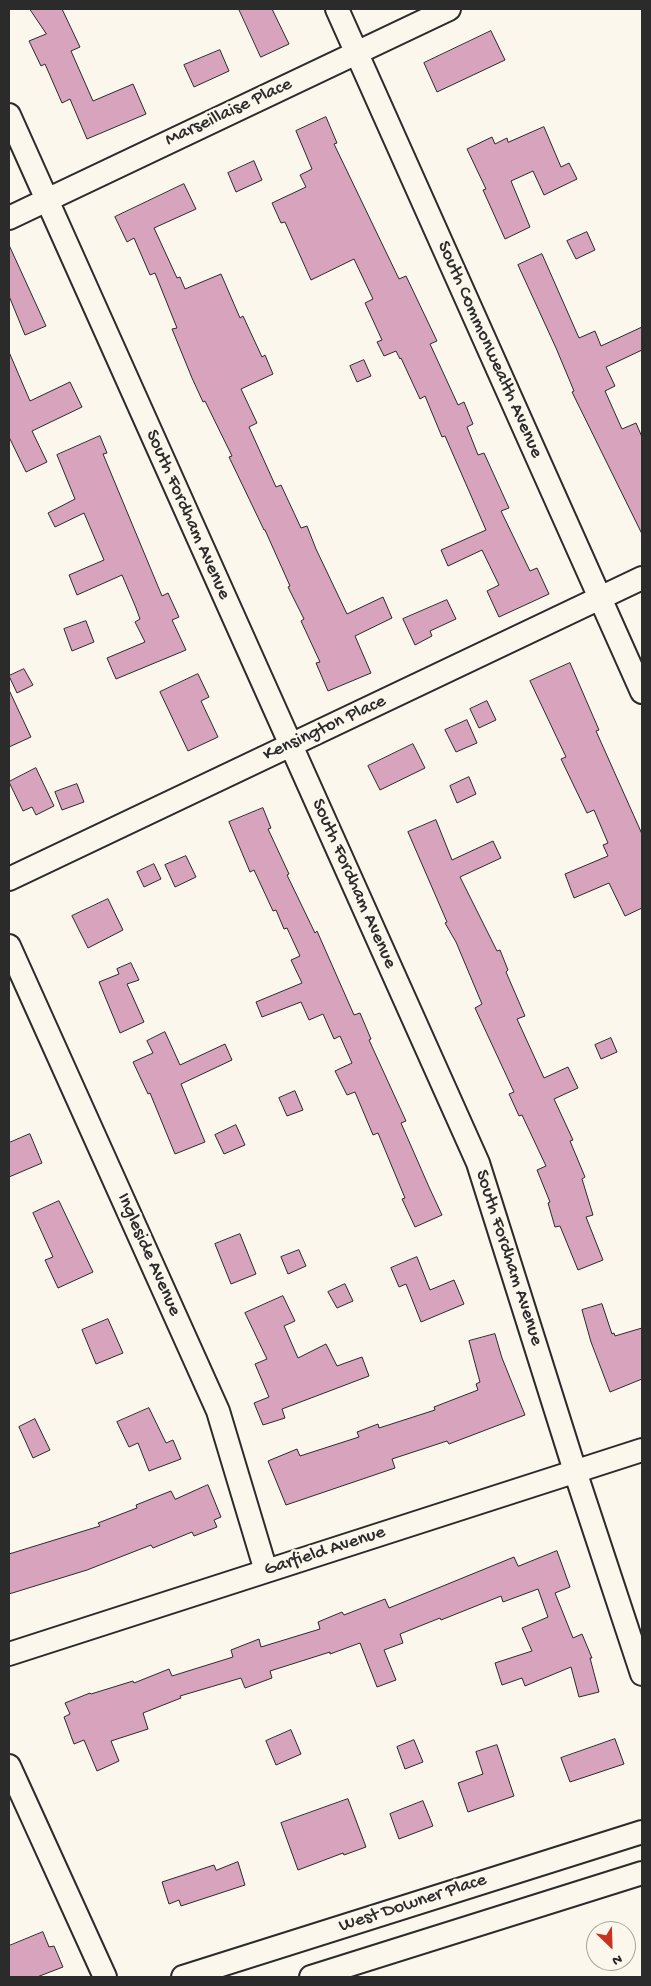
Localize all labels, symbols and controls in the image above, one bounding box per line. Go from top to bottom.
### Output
street label: Marseillaise Place [162,74,296,152]
street label: South Commonwealth Avenue [431,238,547,462]
street label: South Fordham Avenue [139,427,235,603]
street label: Kensington Place [260,691,390,767]
street label: South Fordham Avenue [305,796,401,972]
street label: South Fordham Avenue [469,1167,547,1349]
street label: Ingleside Avenue [111,1190,185,1320]
street label: Garfield Avenue [262,1522,388,1582]
street label: West Downer Place [336,1869,490,1939]
north arrow [586,1921,636,1971]
text: N [609,1950,625,1969]

